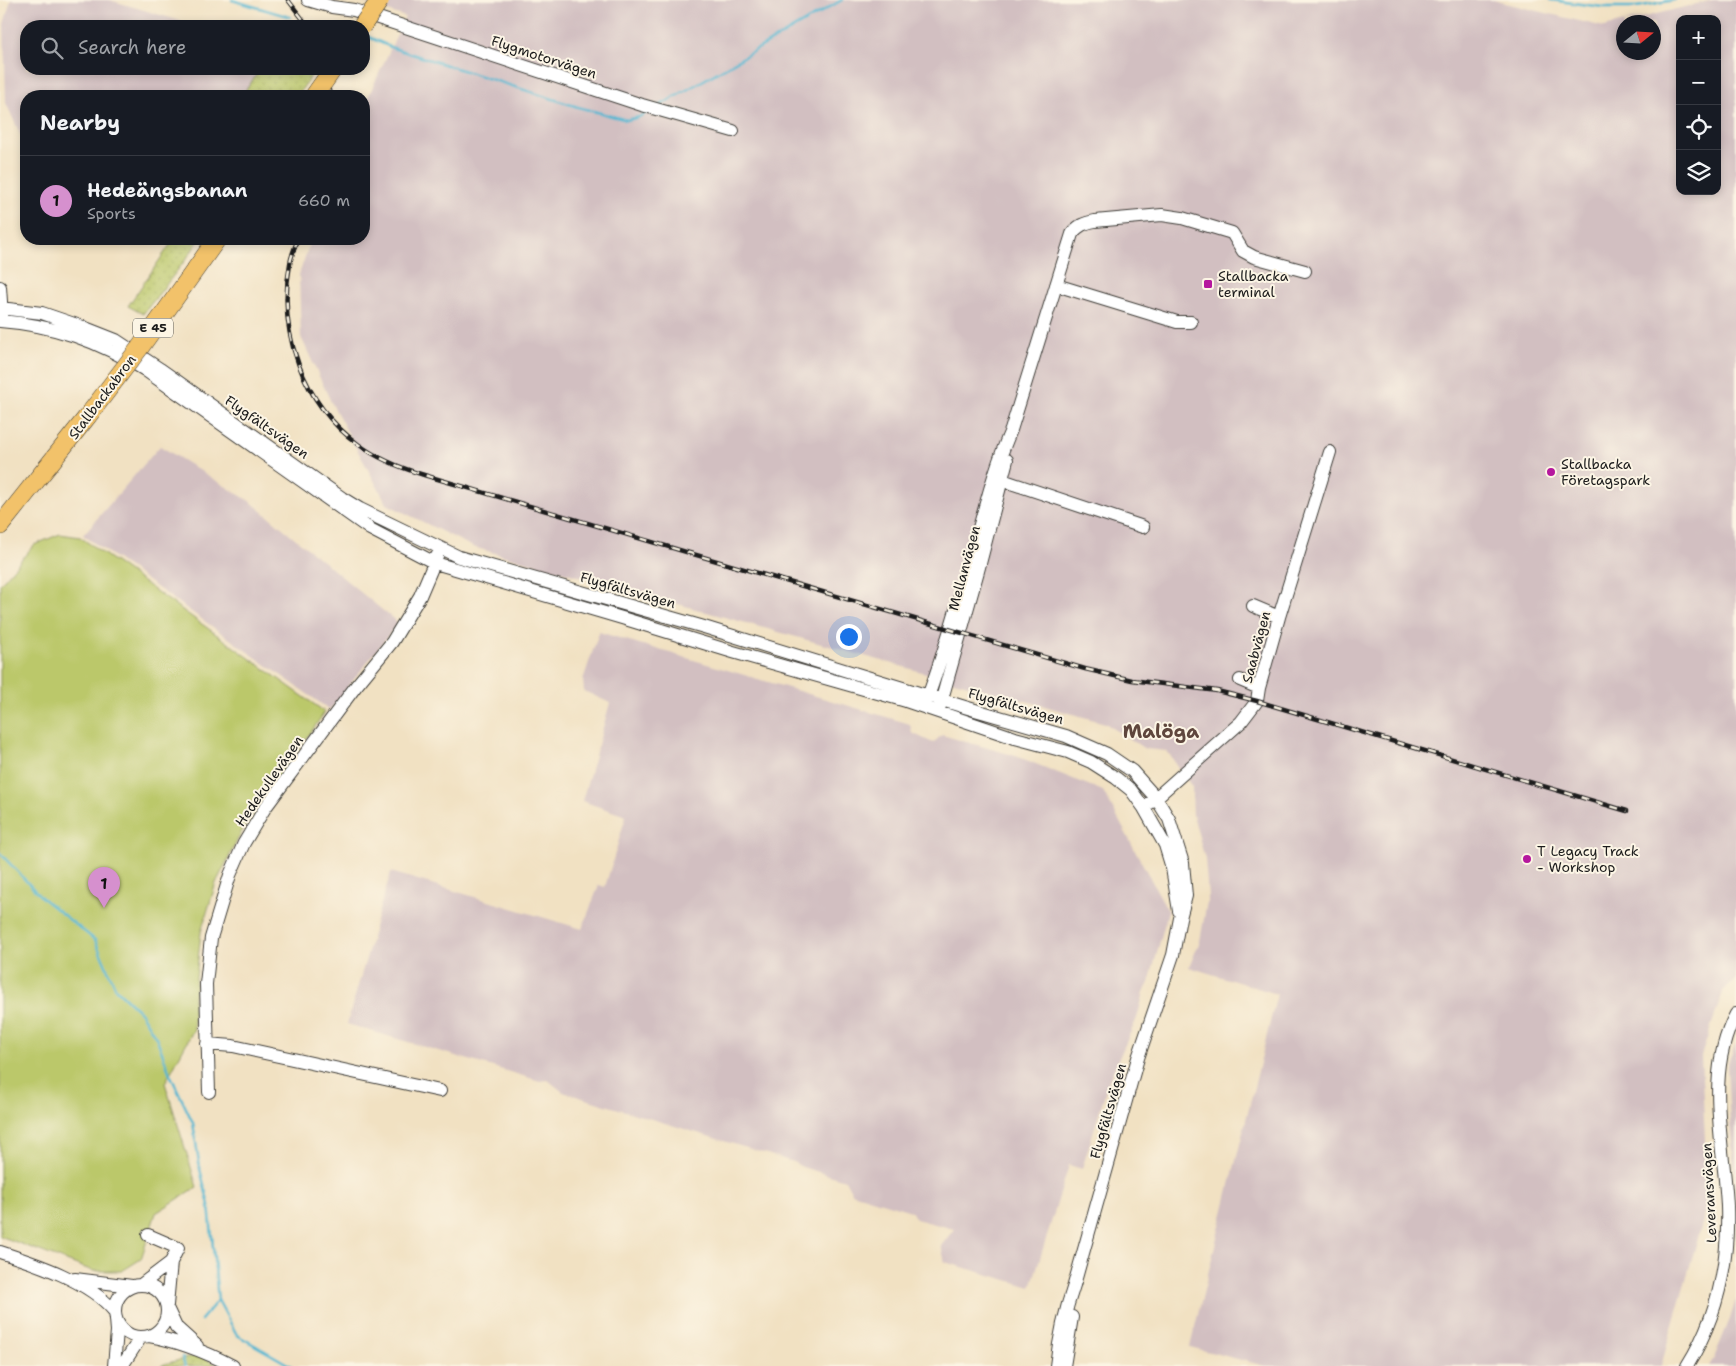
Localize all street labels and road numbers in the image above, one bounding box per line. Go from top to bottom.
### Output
street label: Flygmotorvägen [489,32,599,83]
road number: E 45 [133,318,173,338]
street label: Stallbackabron [64,351,140,443]
street label: Flygfältsvägen [221,391,313,463]
street label: Mellanvägen [944,523,984,612]
street label: Flygfältsvägen [578,568,678,612]
street label: Saabvägen [1238,609,1274,685]
street label: Flygfältsvägen [966,684,1066,728]
street label: Hedekullevägen [231,732,307,830]
street label: Flygfältsvägen [1086,1061,1130,1161]
street label: Leveransvägen [1697,1142,1721,1243]

